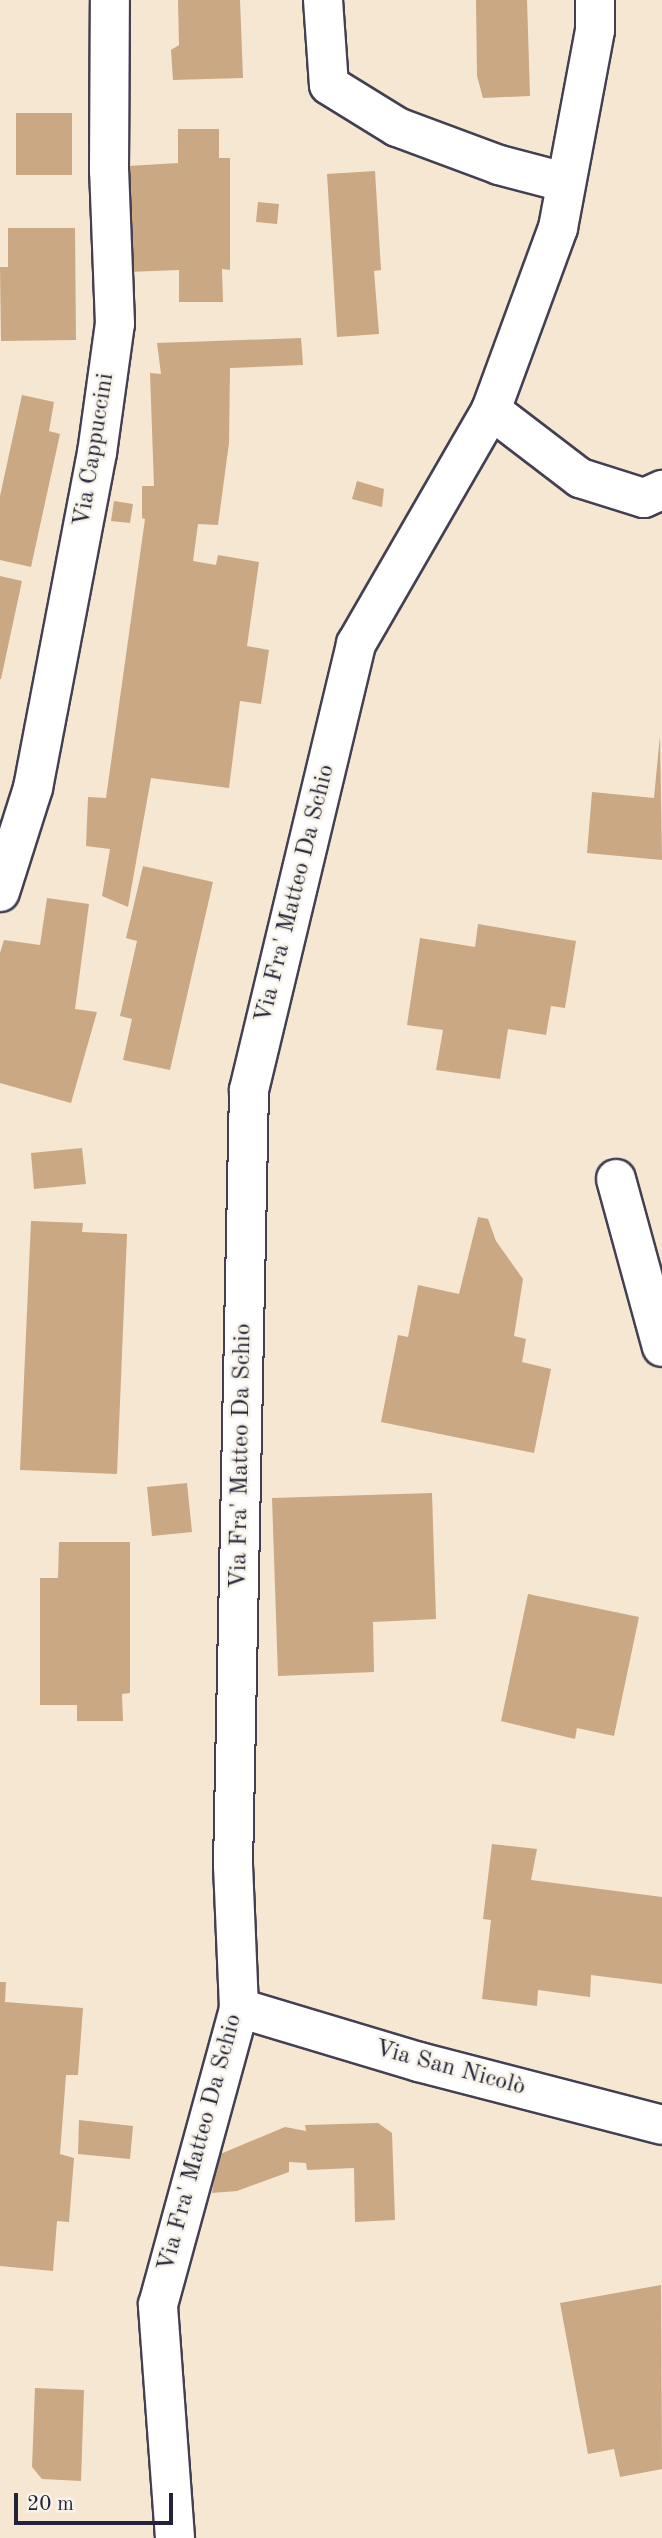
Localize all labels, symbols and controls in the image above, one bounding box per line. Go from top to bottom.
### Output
street label: Via Cappuccini [69,371,121,529]
street label: Via Fra' Matteo Da Schio [250,762,342,1026]
street label: Via Fra' Matteo Da Schio [225,1323,259,1589]
street label: Via Fra' Matteo Da Schio [153,2011,249,2275]
street label: Via San Nicolò [372,2035,528,2103]
scale bar [18,2478,177,2522]
text: 20 m [27,2494,74,2515]

